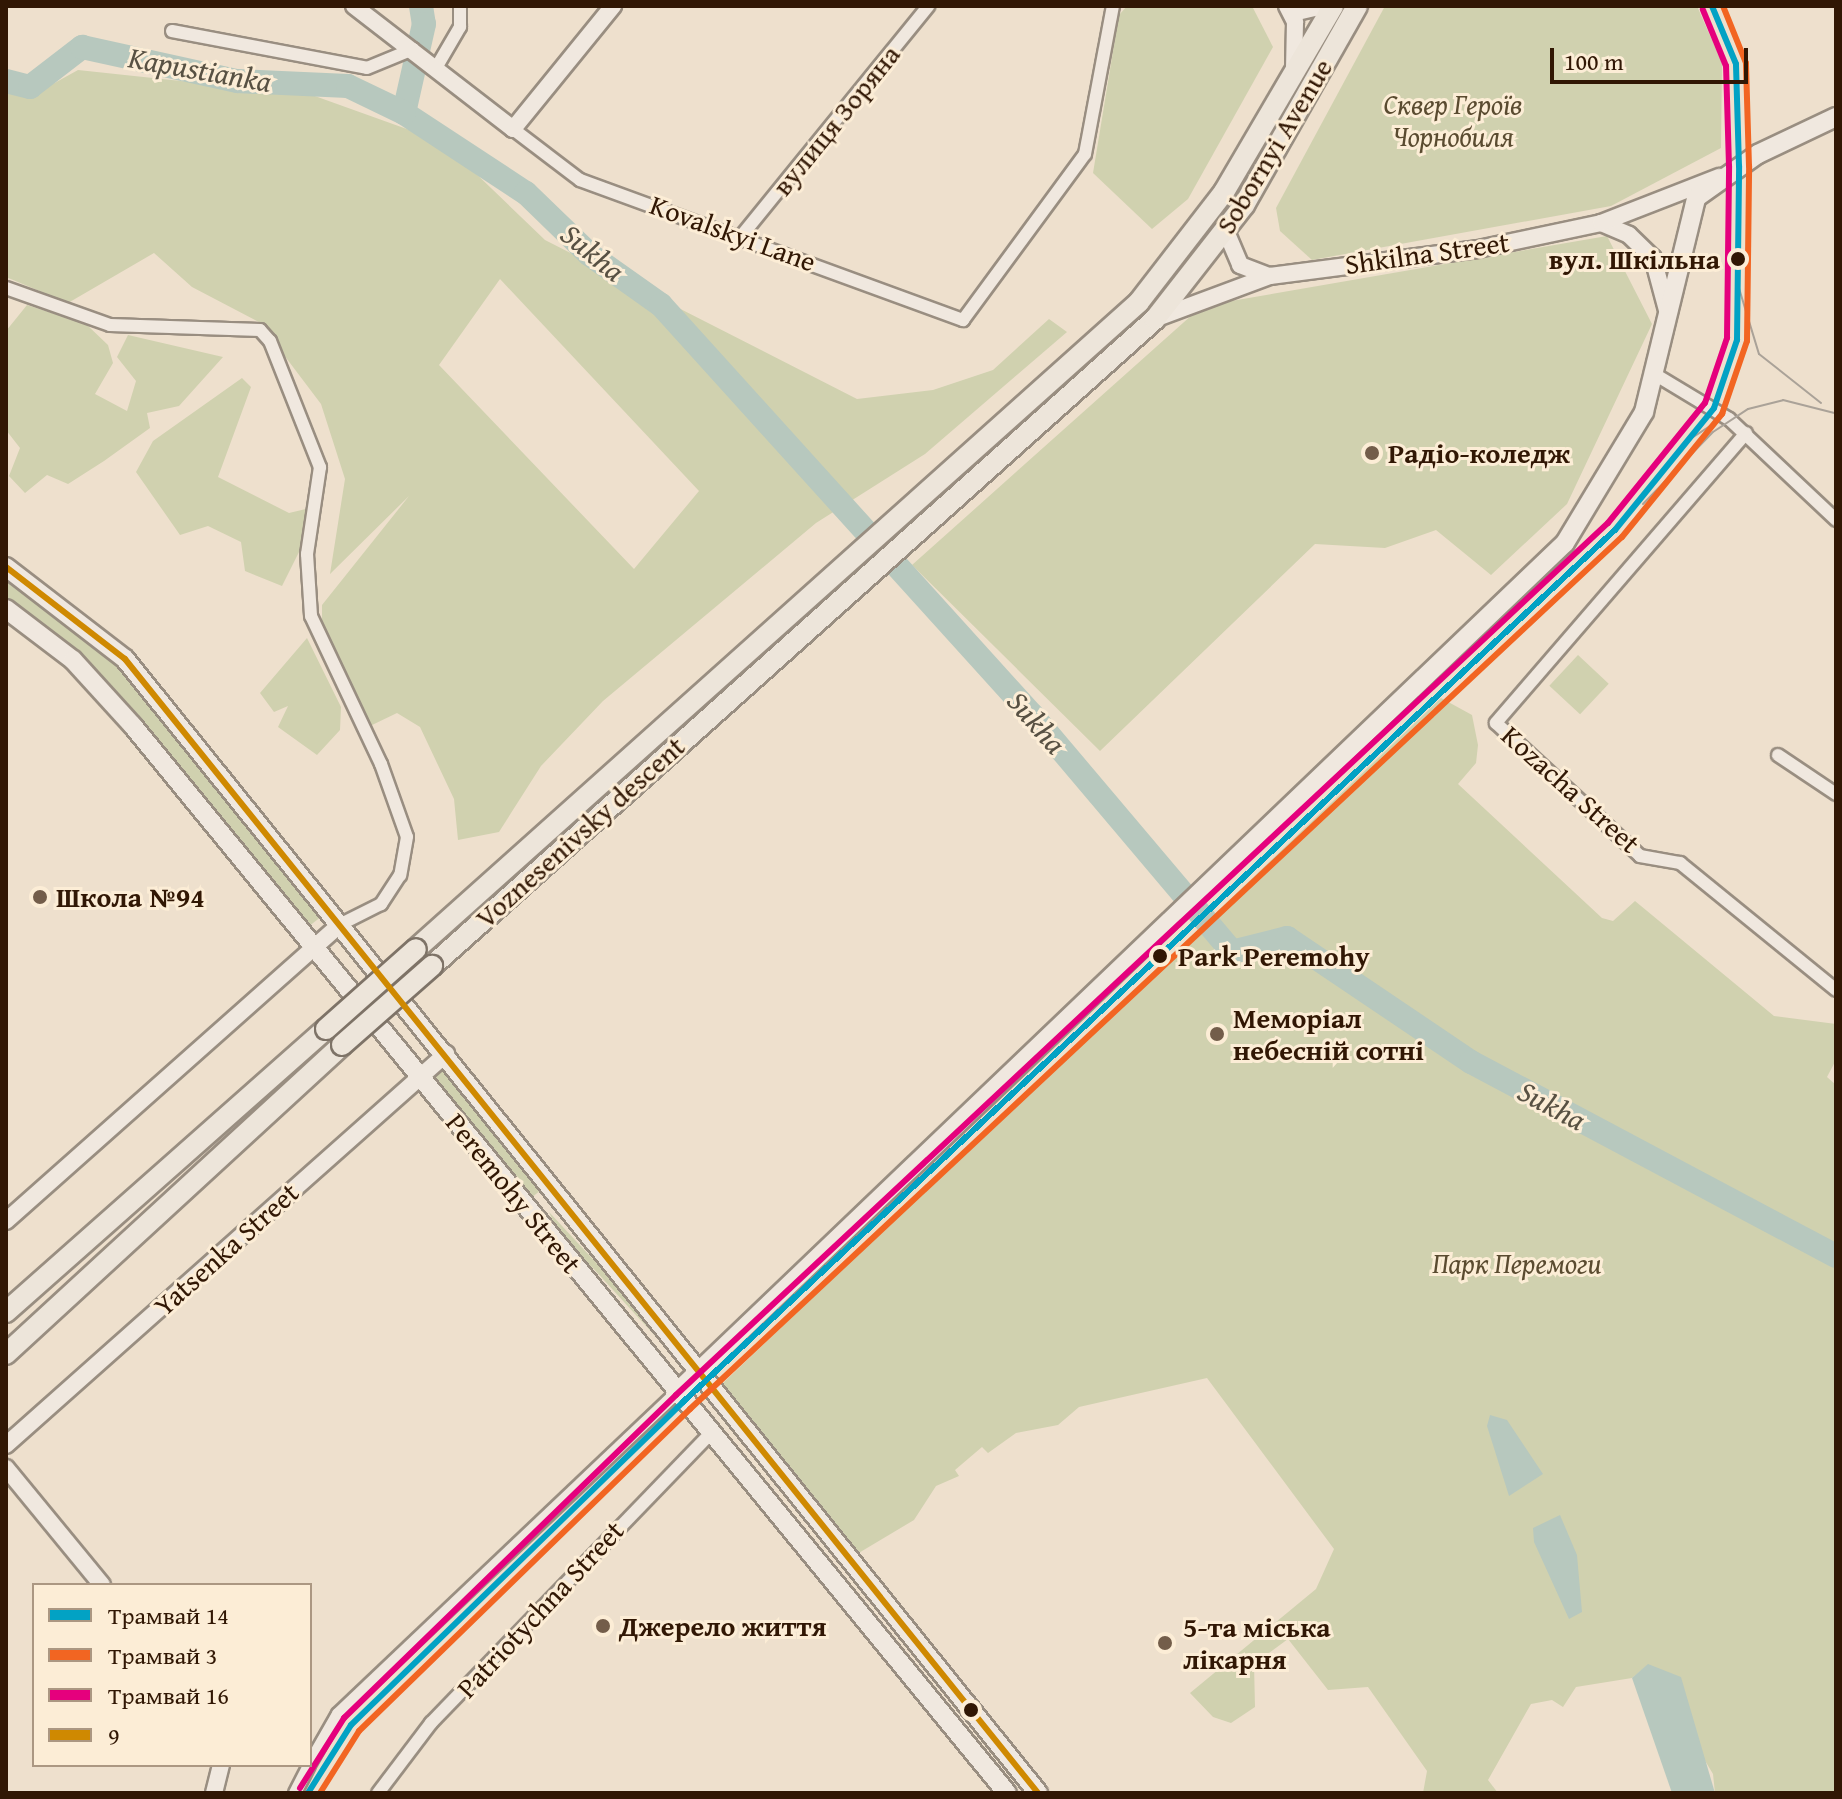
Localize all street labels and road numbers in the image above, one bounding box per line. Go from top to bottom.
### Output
street label: вулиця Зоряна [765,38,907,202]
street label: Sobornyi Avenue [1209,52,1339,240]
street label: Kovalskyi Lane [646,187,820,279]
street label: Shkilna Street [1343,225,1511,281]
street label: Kozacha Street [1495,718,1647,860]
street label: Voznesenivsky descent [469,729,691,935]
street label: Peremohy Street [439,1106,589,1280]
street label: Yatsenka Street [147,1175,305,1323]
street label: Patriotychna Street [450,1514,630,1704]

